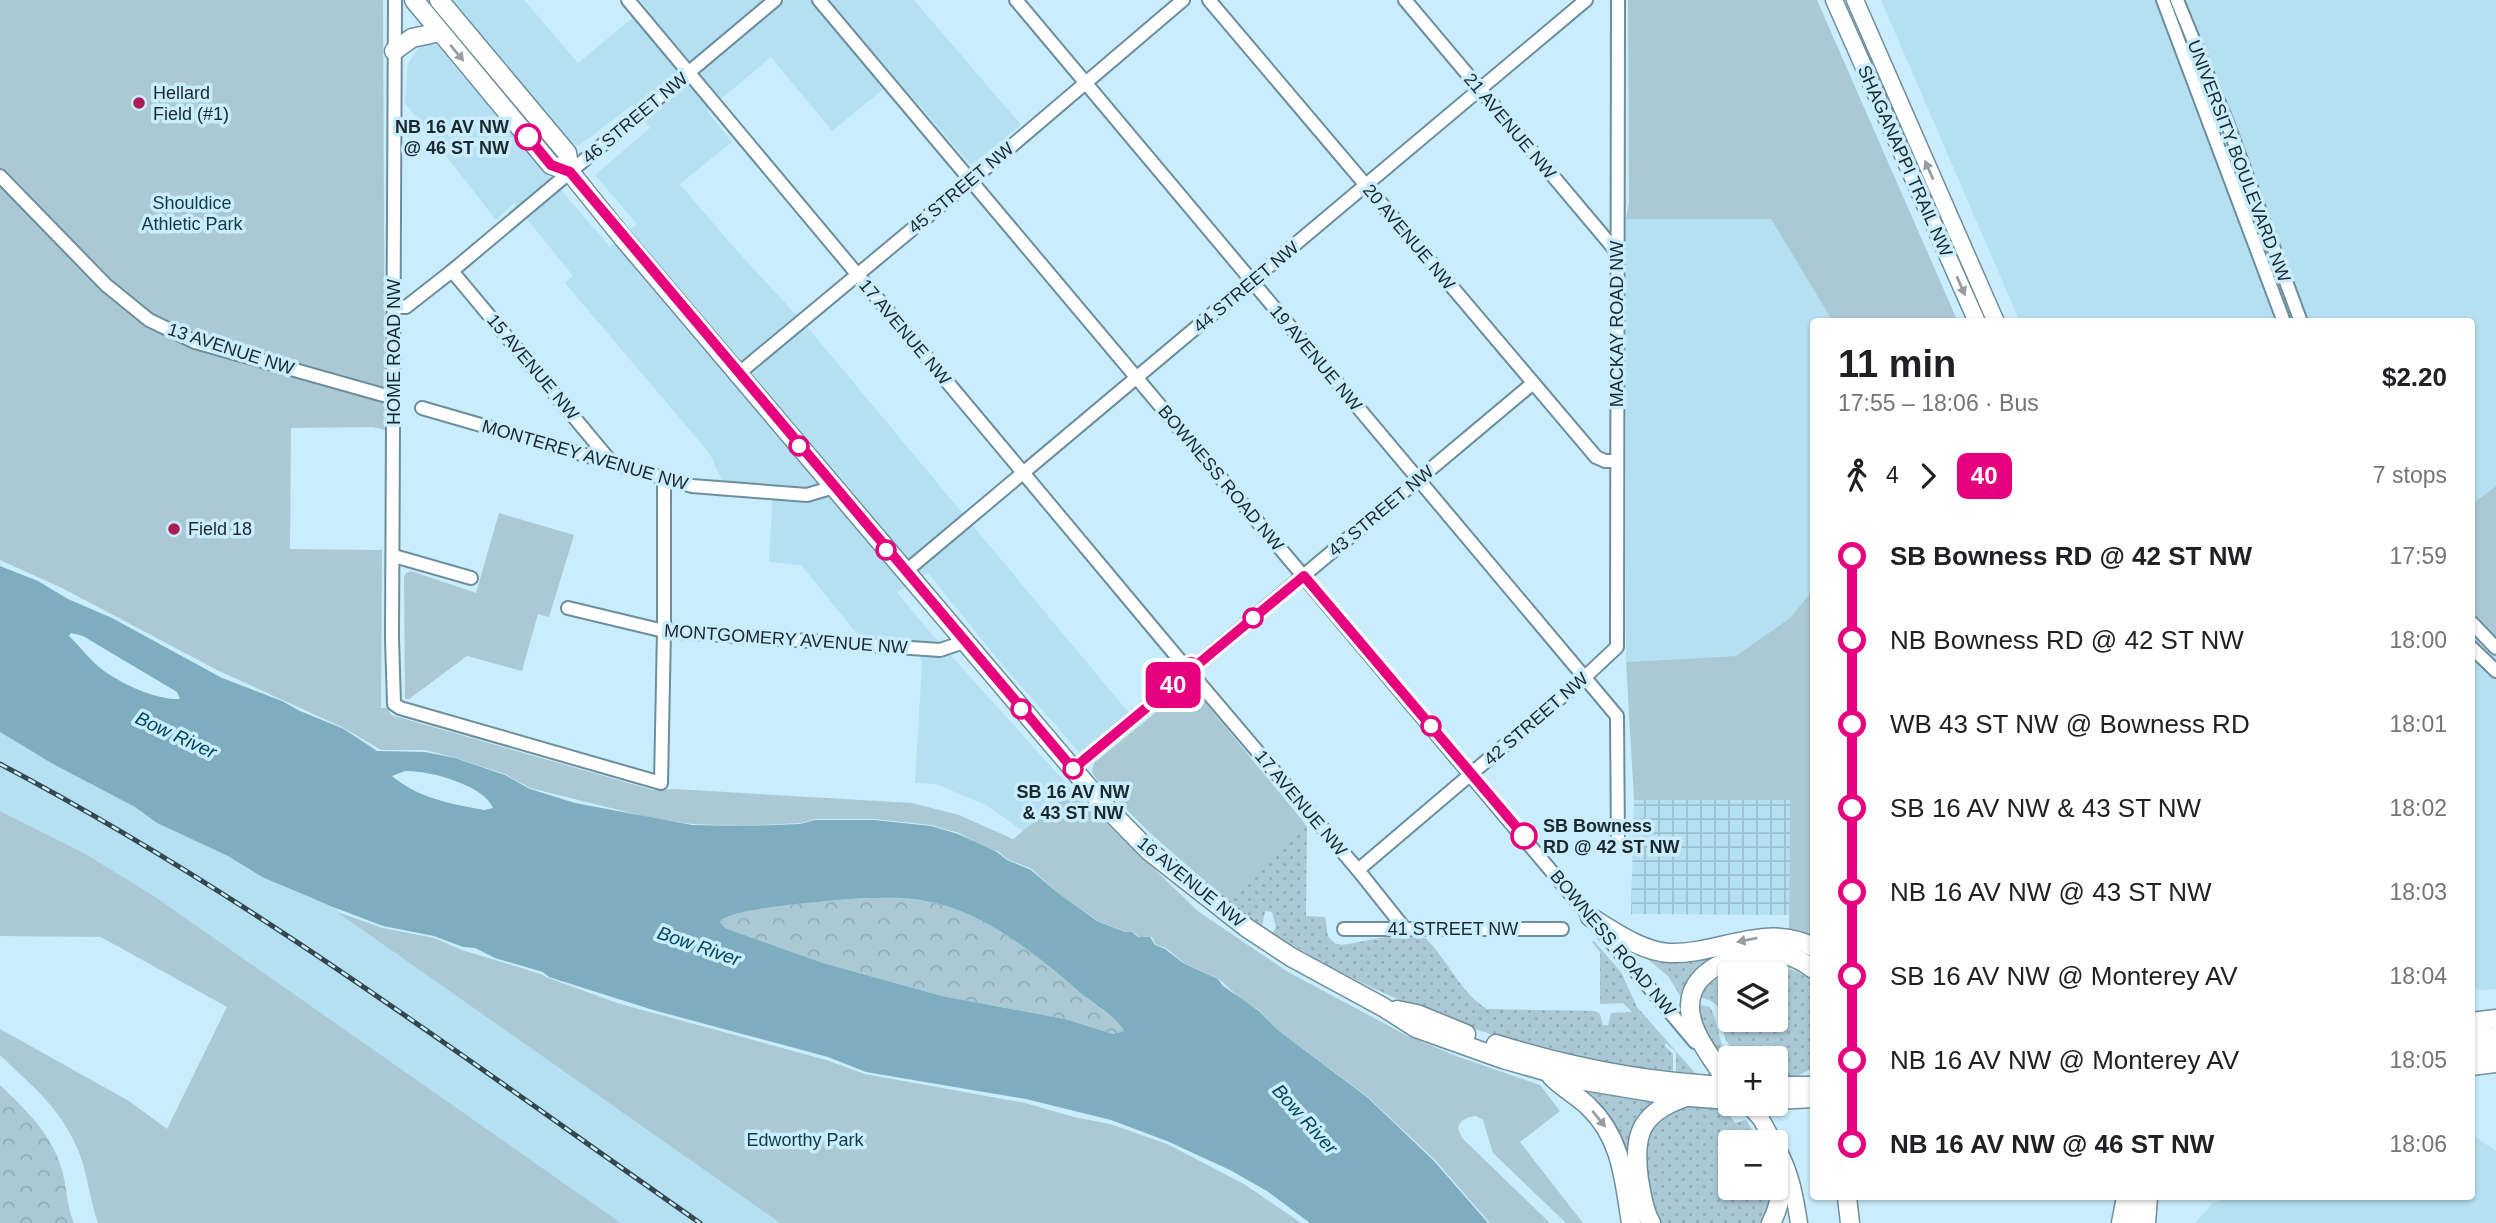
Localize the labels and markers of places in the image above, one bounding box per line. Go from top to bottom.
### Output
place label: Hellard Field (#1) [153,83,229,124]
marker: Hellard Field (#1) [131,95,147,111]
place label: NB 16 AV NW @ 46 ST NW [395,117,509,158]
marker: NB 16 AV NW @ 46 ST NW [515,124,541,150]
unlabelled marker [789,436,809,456]
place label: Field 18 [188,519,252,539]
marker: Field 18 [166,521,182,537]
unlabelled marker [876,540,896,560]
unlabelled marker [1243,608,1263,628]
unlabelled marker [1011,699,1031,719]
unlabelled marker [1421,716,1441,736]
marker: SB 16 AV NW & 43 ST NW [1063,759,1083,779]
place label: SB 16 AV NW & 43 ST NW [1016,782,1130,823]
place label: SB Bowness RD @ 42 ST NW [1543,816,1680,857]
marker: SB Bowness RD @ 42 ST NW [1511,823,1537,849]

